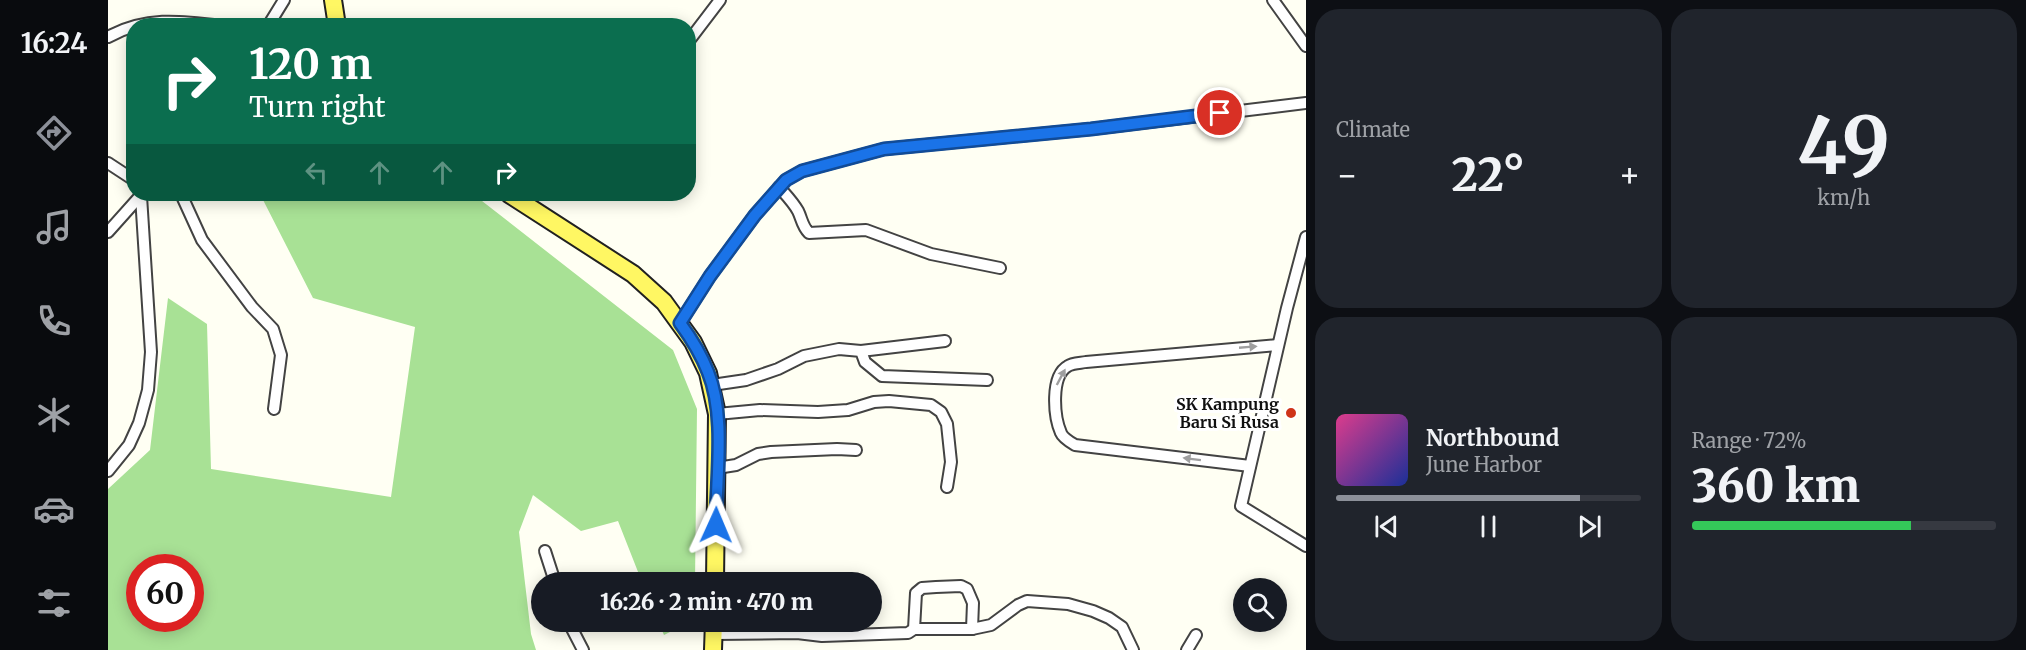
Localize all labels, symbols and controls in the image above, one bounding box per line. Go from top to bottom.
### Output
text: 16:24 [21,26,87,60]
text: 120 m [249,38,372,90]
icon: right [150,42,228,120]
pin [1194,87,1245,138]
text: Turn right [249,90,386,124]
icon: arrive [1203,96,1236,129]
text: 49 [1797,97,1890,195]
icon: directions [33,112,75,154]
text: Climate [1336,117,1410,142]
text: 22° [1452,147,1525,203]
text: − [1336,155,1358,196]
text: + [1618,155,1641,196]
icon: left [300,156,333,189]
icon: ahead [363,156,396,189]
icon: ahead [426,156,459,189]
icon: right [489,156,522,189]
text: km/h [1817,185,1870,210]
icon: music [33,206,75,248]
icon: phone [33,300,75,342]
one-way arrow [1239,342,1258,352]
one-way arrow [1056,368,1066,385]
icon: climate [33,394,75,436]
place label: SK Kampung Baru Si Rusa [1176,394,1279,432]
marker: SK Kampung Baru Si Rusa [1284,406,1298,420]
text: Northbound [1426,424,1559,452]
text: Range · 72% [1692,428,1806,453]
text: June Harbor [1426,452,1542,477]
one-way arrow [1182,454,1201,464]
text: 360 km [1692,458,1860,514]
icon: car [33,488,75,530]
position arrow [684,493,748,557]
icon: previous [1370,510,1403,543]
icon: pause [1472,510,1505,543]
icon: next [1573,510,1606,543]
speed limit sign: 60 [126,554,204,632]
map controls [1233,578,1287,632]
button: search [1233,578,1287,632]
icon: filters [33,582,75,624]
text: 16:26 · 2 min · 470 m [600,588,813,616]

